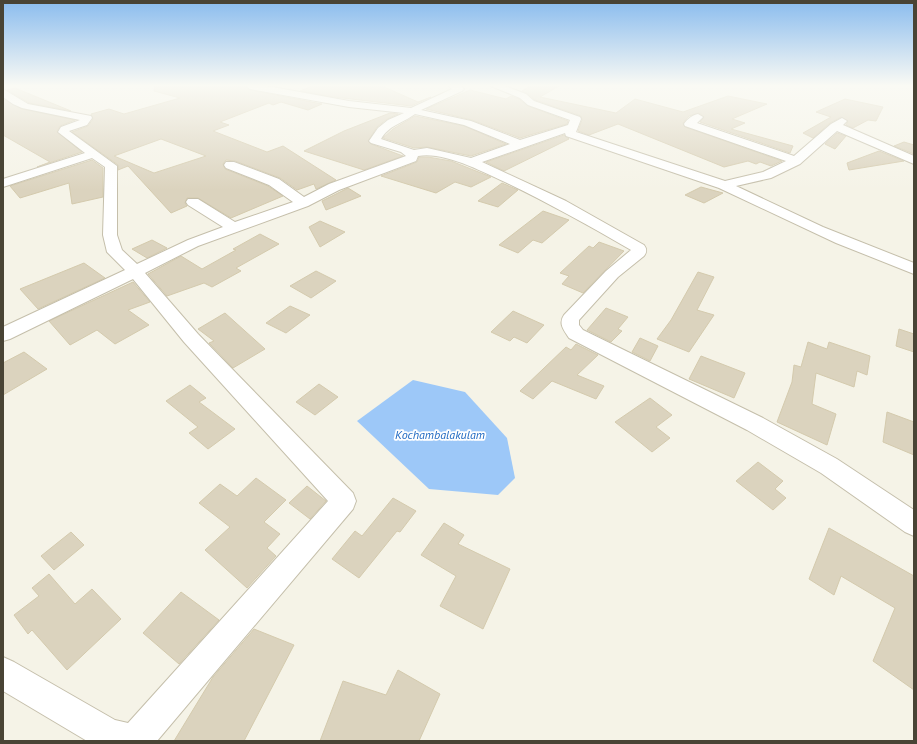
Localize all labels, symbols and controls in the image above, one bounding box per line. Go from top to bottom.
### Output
water label: Kochambalakulam [395,427,485,442]

